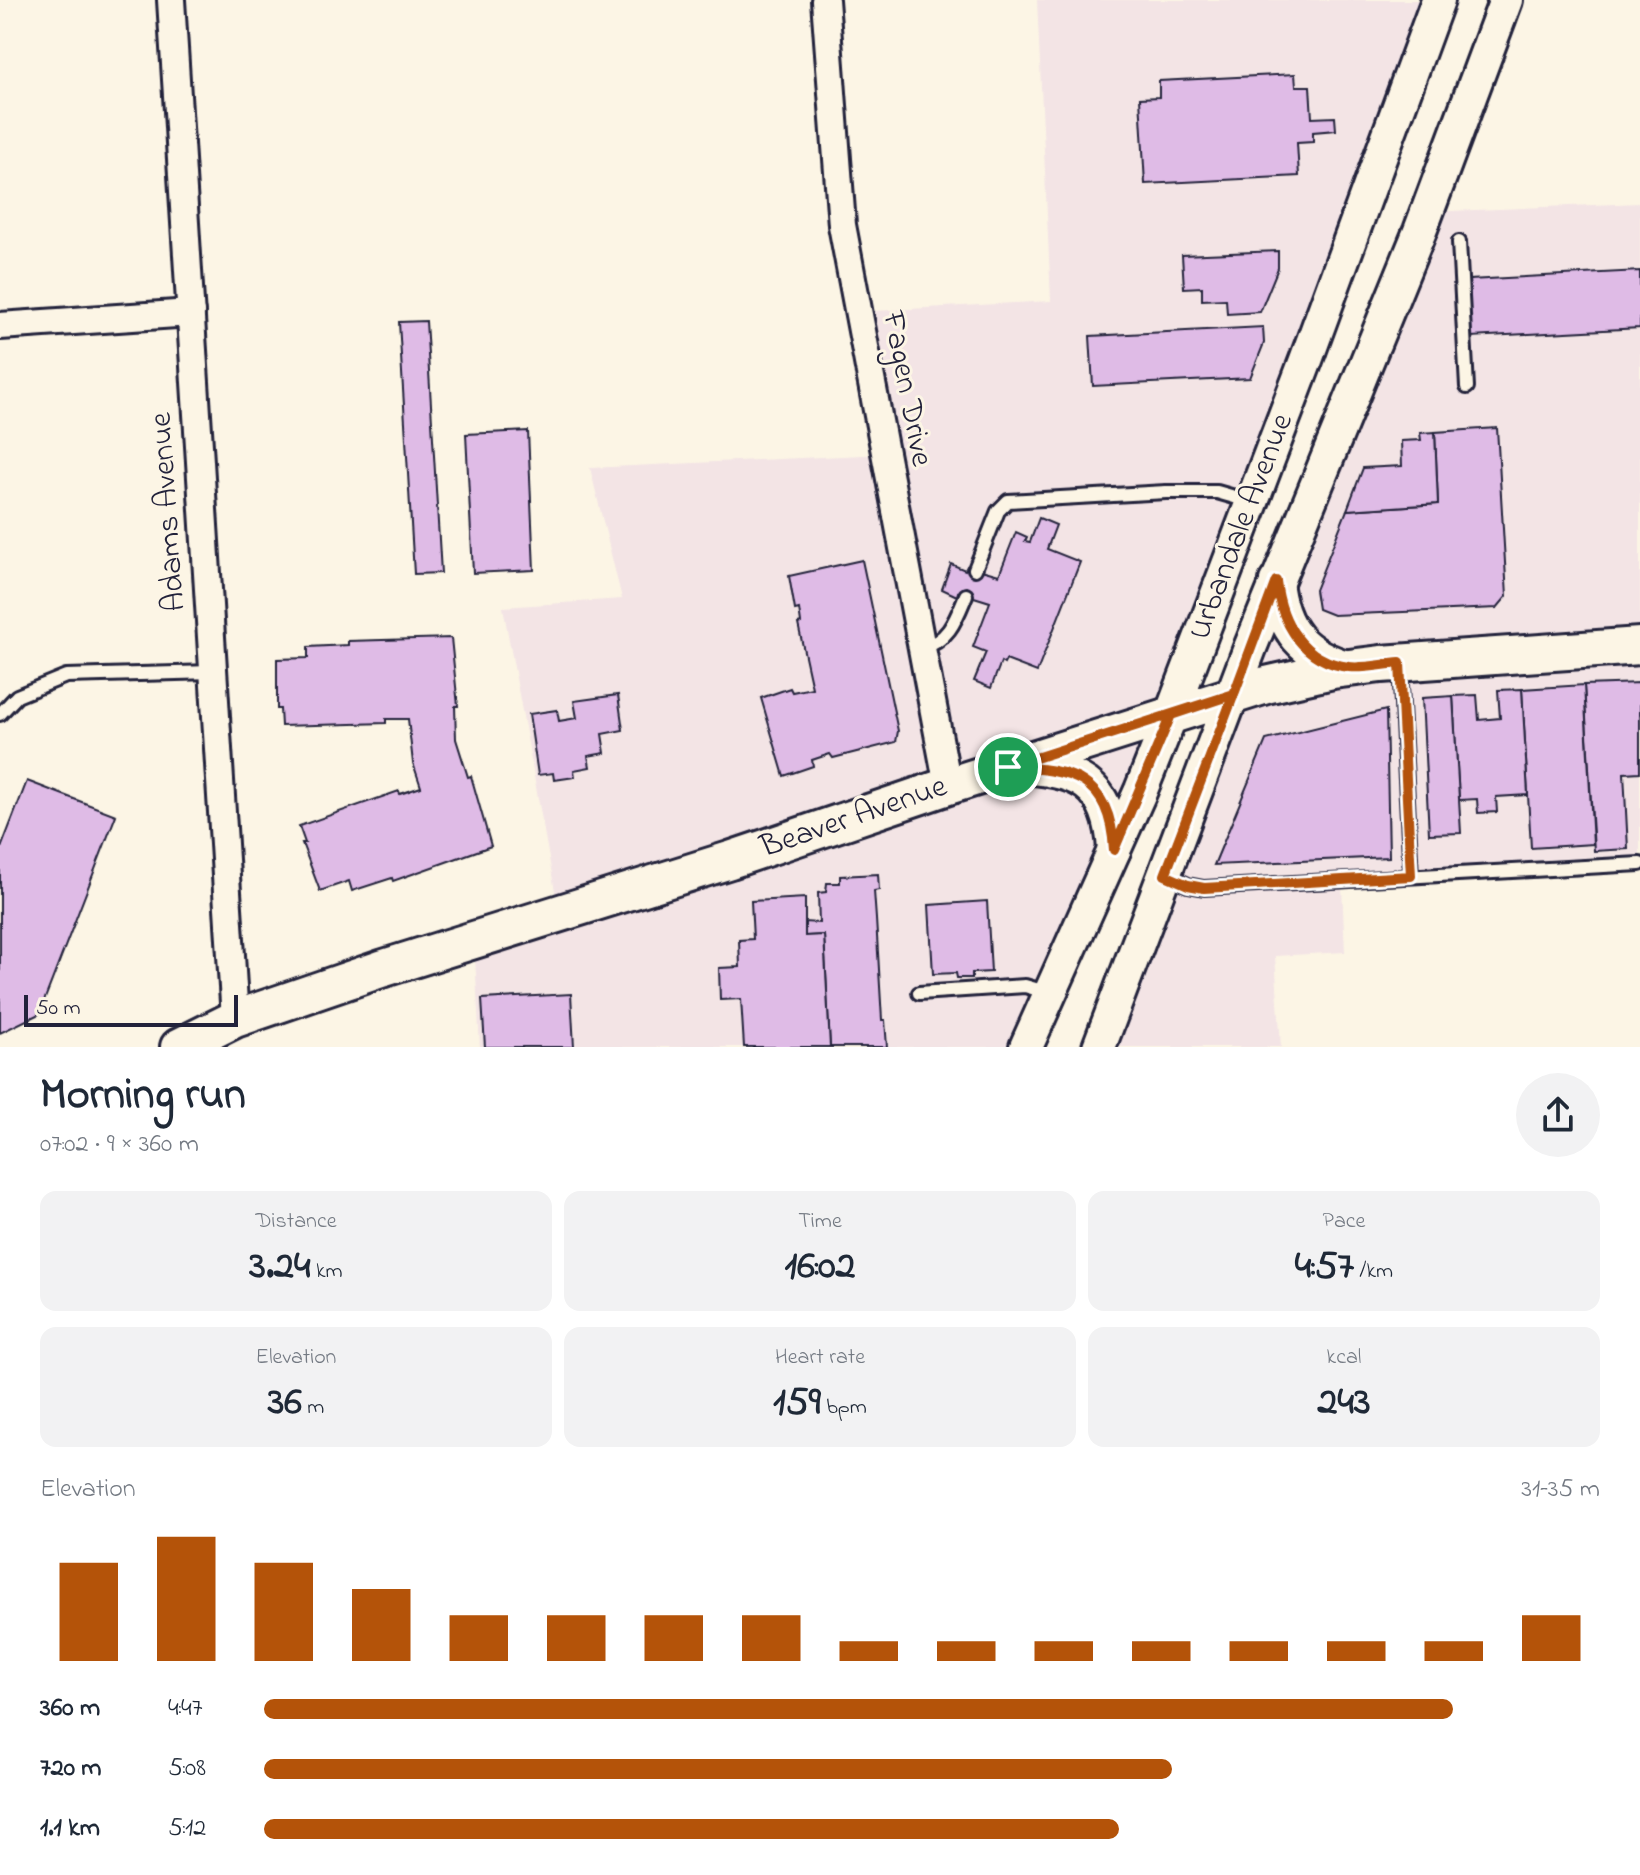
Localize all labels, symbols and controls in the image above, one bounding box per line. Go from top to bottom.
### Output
street label: Fagen Drive [868,306,944,471]
street label: Urbandale Avenue [1177,407,1307,647]
street label: Adams Avenue [139,410,199,613]
pin [974,733,1042,801]
icon: arrive [986,745,1030,789]
street label: Beaver Avenue [753,764,954,872]
scale bar [24,991,238,1027]
text: 50 m [36,993,81,1025]
text: Morning run [40,1064,246,1128]
button: share [1516,1073,1600,1157]
text: 07:02 · 9 × 360 m [40,1126,199,1164]
text: Distance [255,1206,337,1238]
text: Time [798,1206,842,1238]
text: Pace [1323,1206,1365,1238]
text: 3.24 [249,1238,310,1297]
text: 16:02 [785,1238,855,1297]
text: 4:57 [1295,1238,1354,1297]
text: km [310,1256,343,1288]
text: /km [1354,1256,1393,1288]
text: Elevation [256,1342,336,1374]
text: Heart rate [775,1342,865,1374]
text: kcal [1327,1342,1361,1374]
text: 36 [268,1374,302,1433]
text: 159 [773,1374,821,1433]
text: 243 [1318,1374,1370,1433]
text: m [302,1392,324,1424]
text: bpm [821,1392,867,1424]
text: Elevation [40,1471,136,1509]
text: 31–35 m [1521,1471,1600,1509]
text: 360 m [40,1690,100,1728]
text: 4:47 [168,1690,202,1728]
text: 720 m [40,1750,102,1788]
text: 5:08 [168,1750,206,1788]
text: 1.1 km [40,1810,100,1848]
text: 5:12 [168,1810,206,1848]

